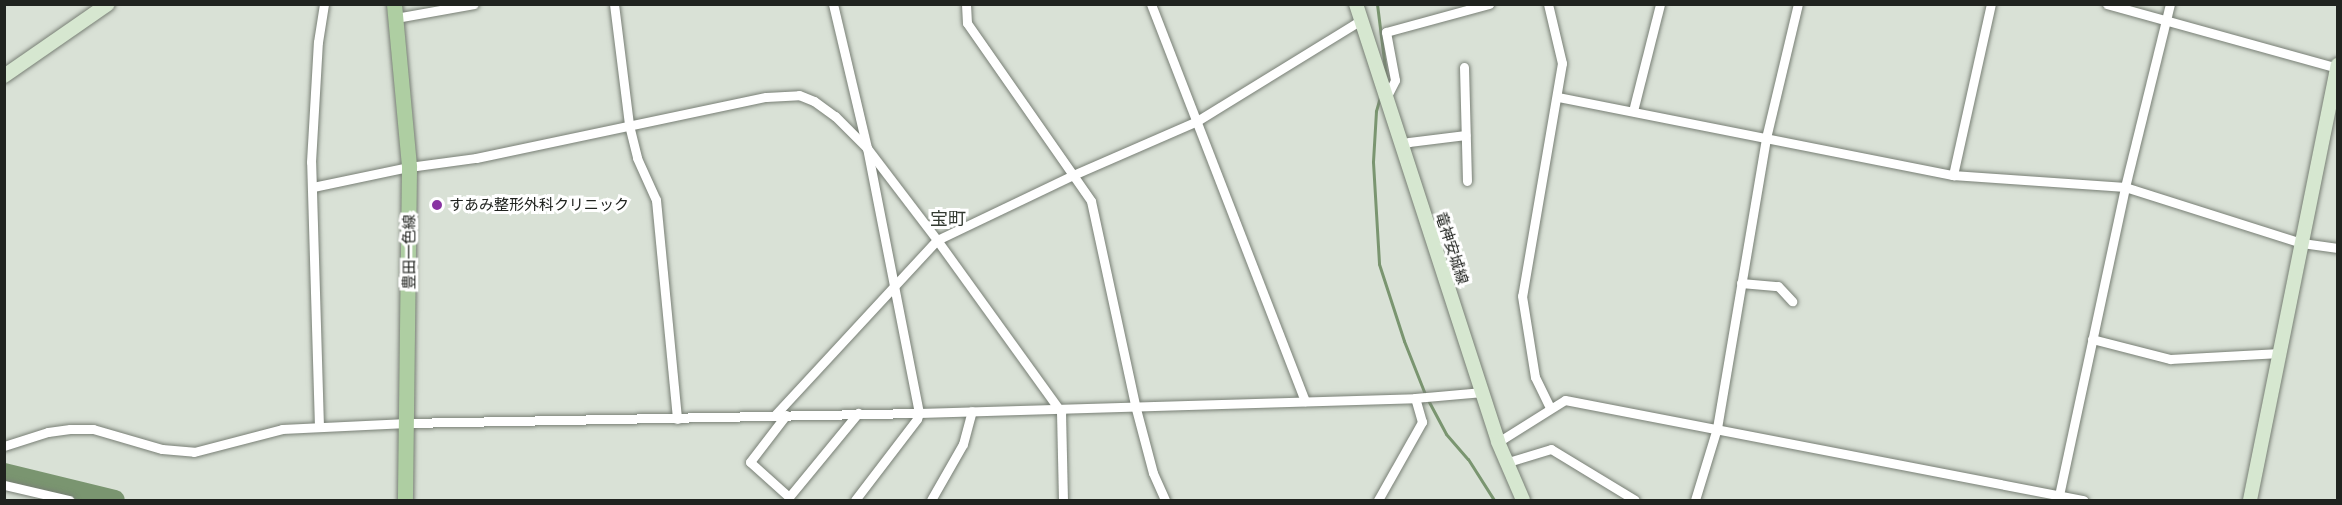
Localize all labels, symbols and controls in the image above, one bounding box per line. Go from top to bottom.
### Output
place label: すあみ整形外科クリニック [449,196,629,214]
marker: すあみ整形外科クリニック [430,198,444,212]
district label: 宝町 [930,208,966,230]
street label: 竜神安城線 [1432,210,1472,286]
street label: 豊田一色線 [400,215,418,289]

